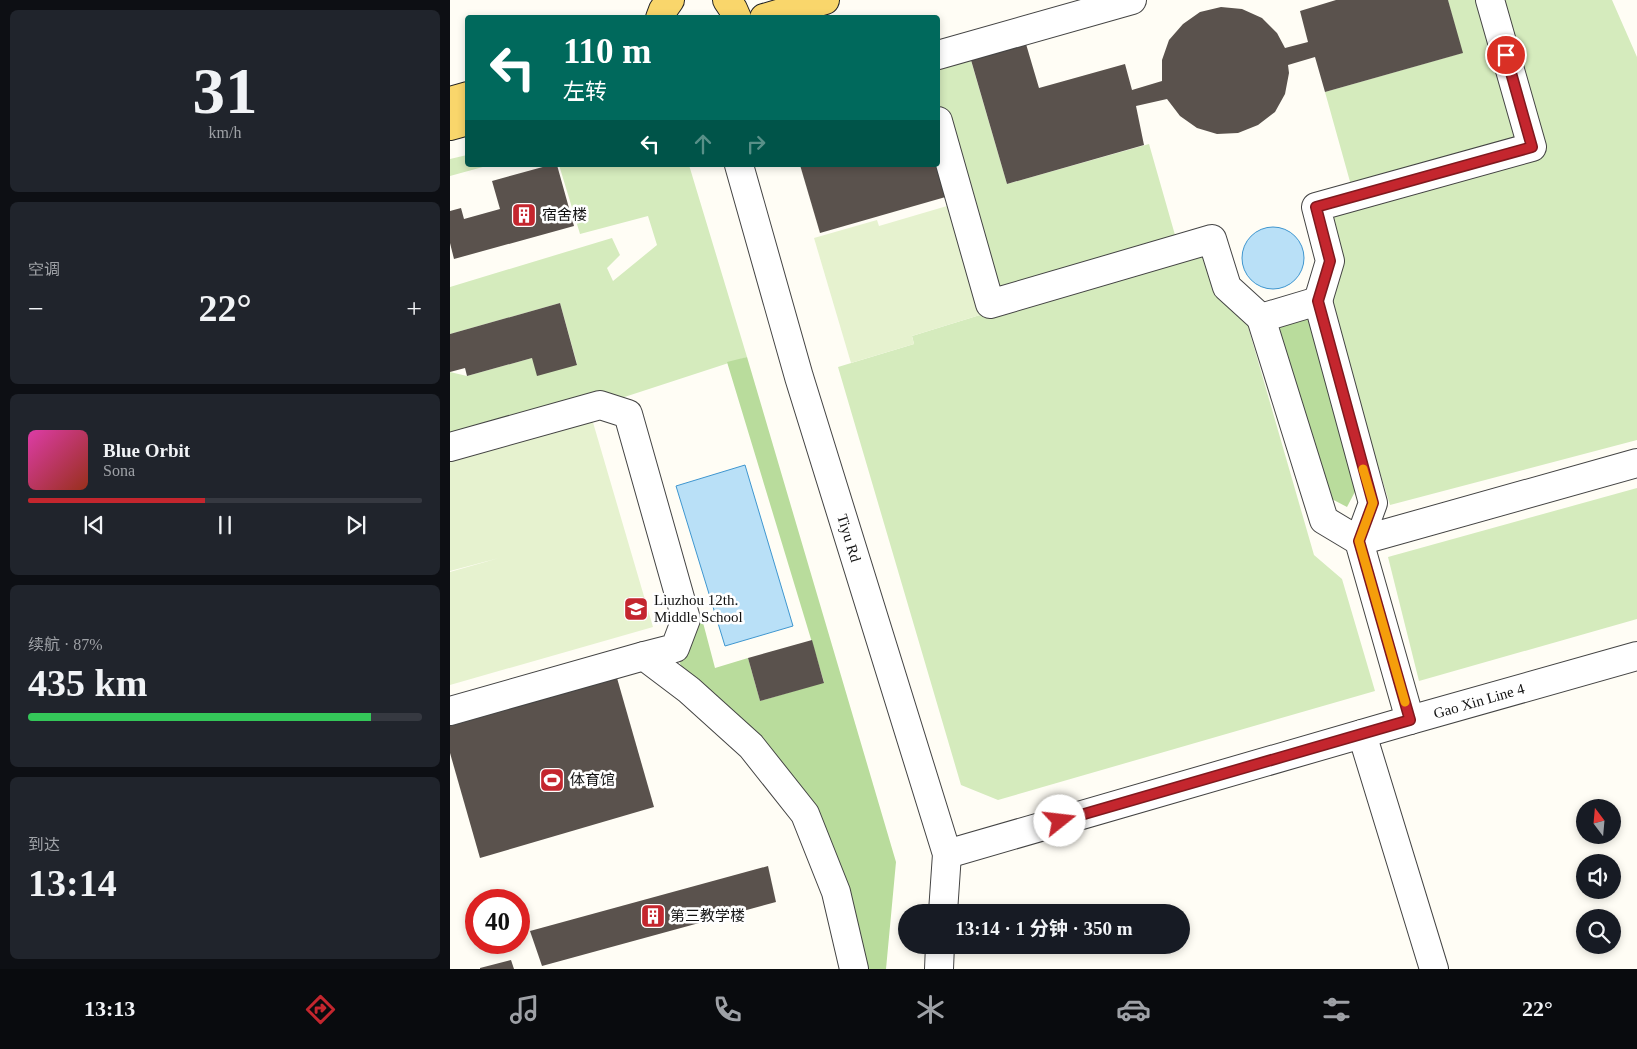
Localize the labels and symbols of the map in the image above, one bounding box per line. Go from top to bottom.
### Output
pin [1485,34,1527,76]
building icon: 宿舍楼 [511,202,537,228]
place label: 宿舍楼 [542,207,587,223]
street label: Tiyu Rd [834,512,864,564]
place label: Liuzhou 12th. Middle School [654,592,743,625]
school or university icon: Liuzhou 12th. Middle School [623,596,649,622]
street label: Gao Xin Line 4 [1432,680,1527,722]
sports icon: 体育馆 [539,767,565,793]
place label: 体育馆 [570,772,615,788]
position arrow [1033,794,1085,846]
north arrow [1576,799,1621,844]
speed limit sign: 40 [465,889,530,954]
building icon: 第三教学楼 [640,903,666,929]
place label: 第三教学楼 [670,908,745,924]

